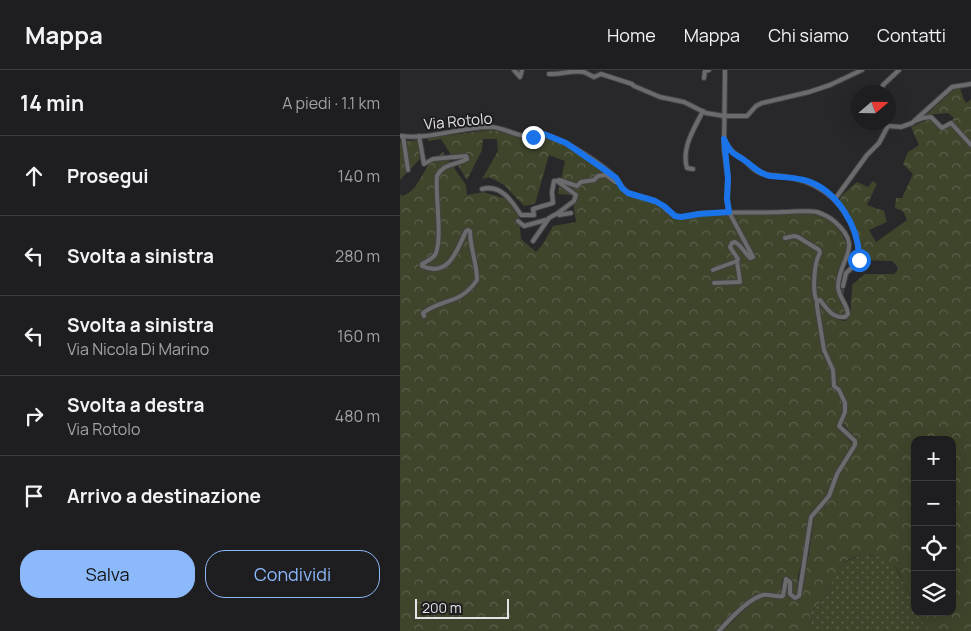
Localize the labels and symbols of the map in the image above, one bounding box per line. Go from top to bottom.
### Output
north arrow [851,85,896,130]
street label: Via Rotolo [423,108,493,134]
route end [522,126,545,149]
route start [848,249,871,272]
scale bar [415,596,509,619]

